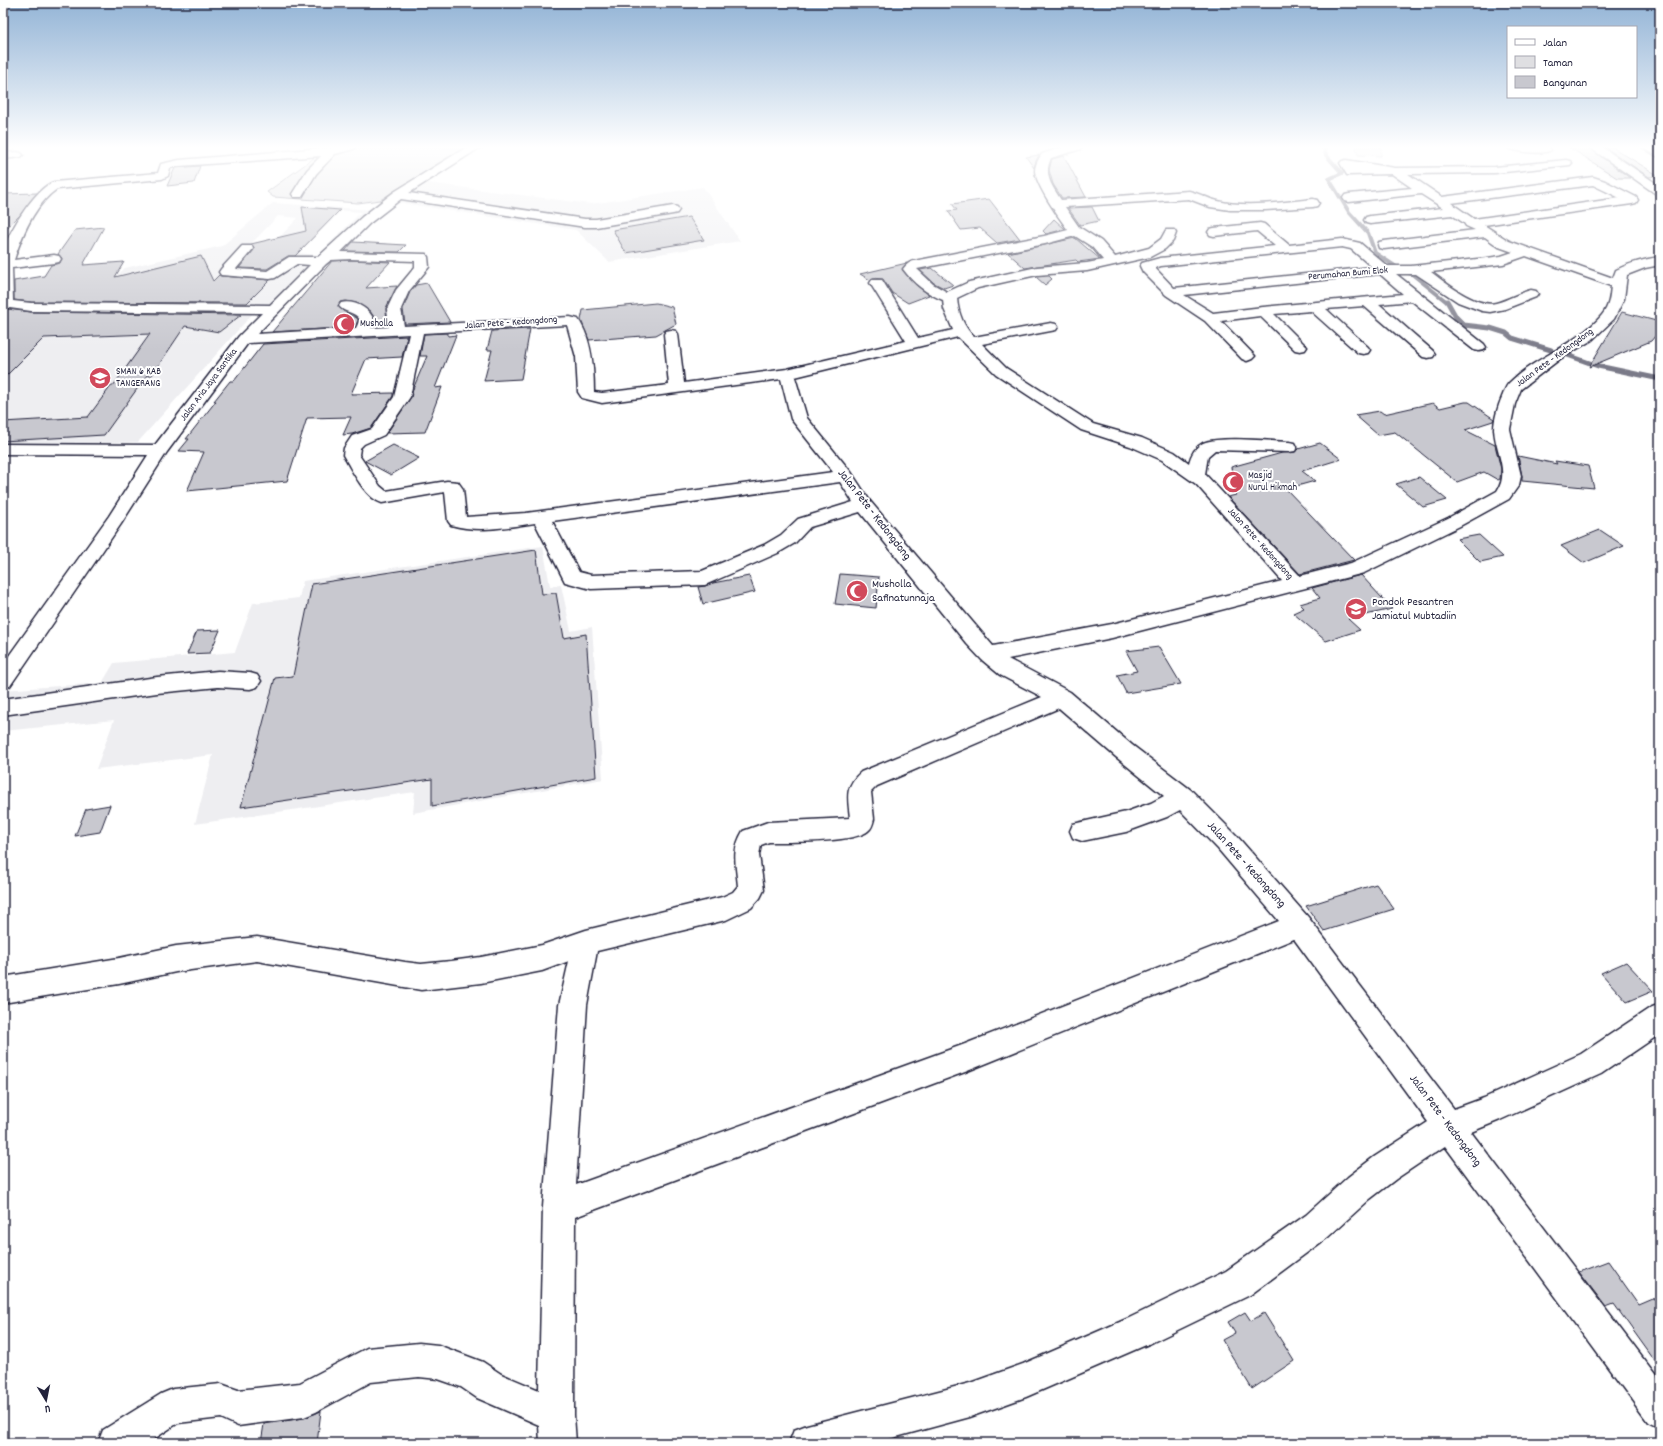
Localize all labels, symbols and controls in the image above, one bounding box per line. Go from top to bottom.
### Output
legend [1507,26,1637,98]
text: Jalan [1543,35,1567,52]
text: Taman [1543,55,1573,72]
text: Bangunan [1543,75,1587,92]
street label: Perumahan Bumi Elok [1307,264,1389,284]
mosque icon: Musholla [331,311,357,337]
street label: Jalan Pete - Kedongdong [464,313,558,333]
place label: Musholla [360,317,393,331]
street label: Jalan Pete - Kedongdong [1513,325,1597,391]
street label: Jalan Aria Jaya Santika [177,346,241,424]
school or university icon: SMAN 6 KAB TANGERANG [87,365,113,391]
place label: SMAN 6 KAB TANGERANG [116,365,161,391]
street label: Jalan Pete - Kedongdong [833,466,915,564]
mosque icon: Masjid Nurul Hikmah [1220,469,1246,495]
place label: Masjid Nurul Hikmah [1248,469,1298,495]
street label: Jalan Pete - Kedongdong [1224,505,1296,583]
place label: Musholla Safinatunnaja [872,576,935,607]
mosque icon: Musholla Safinatunnaja [844,578,870,604]
place label: Pondok Pesantren Jamiatul Mubtadiin [1372,594,1457,625]
school or university icon: Pondok Pesantren Jamiatul Mubtadiin [1343,596,1369,622]
street label: Jalan Pete - Kedongdong [1202,818,1290,912]
street label: Jalan Pete - Kedongdong [1405,1071,1485,1171]
north arrow [26,1380,66,1420]
text: U [43,1400,51,1416]

